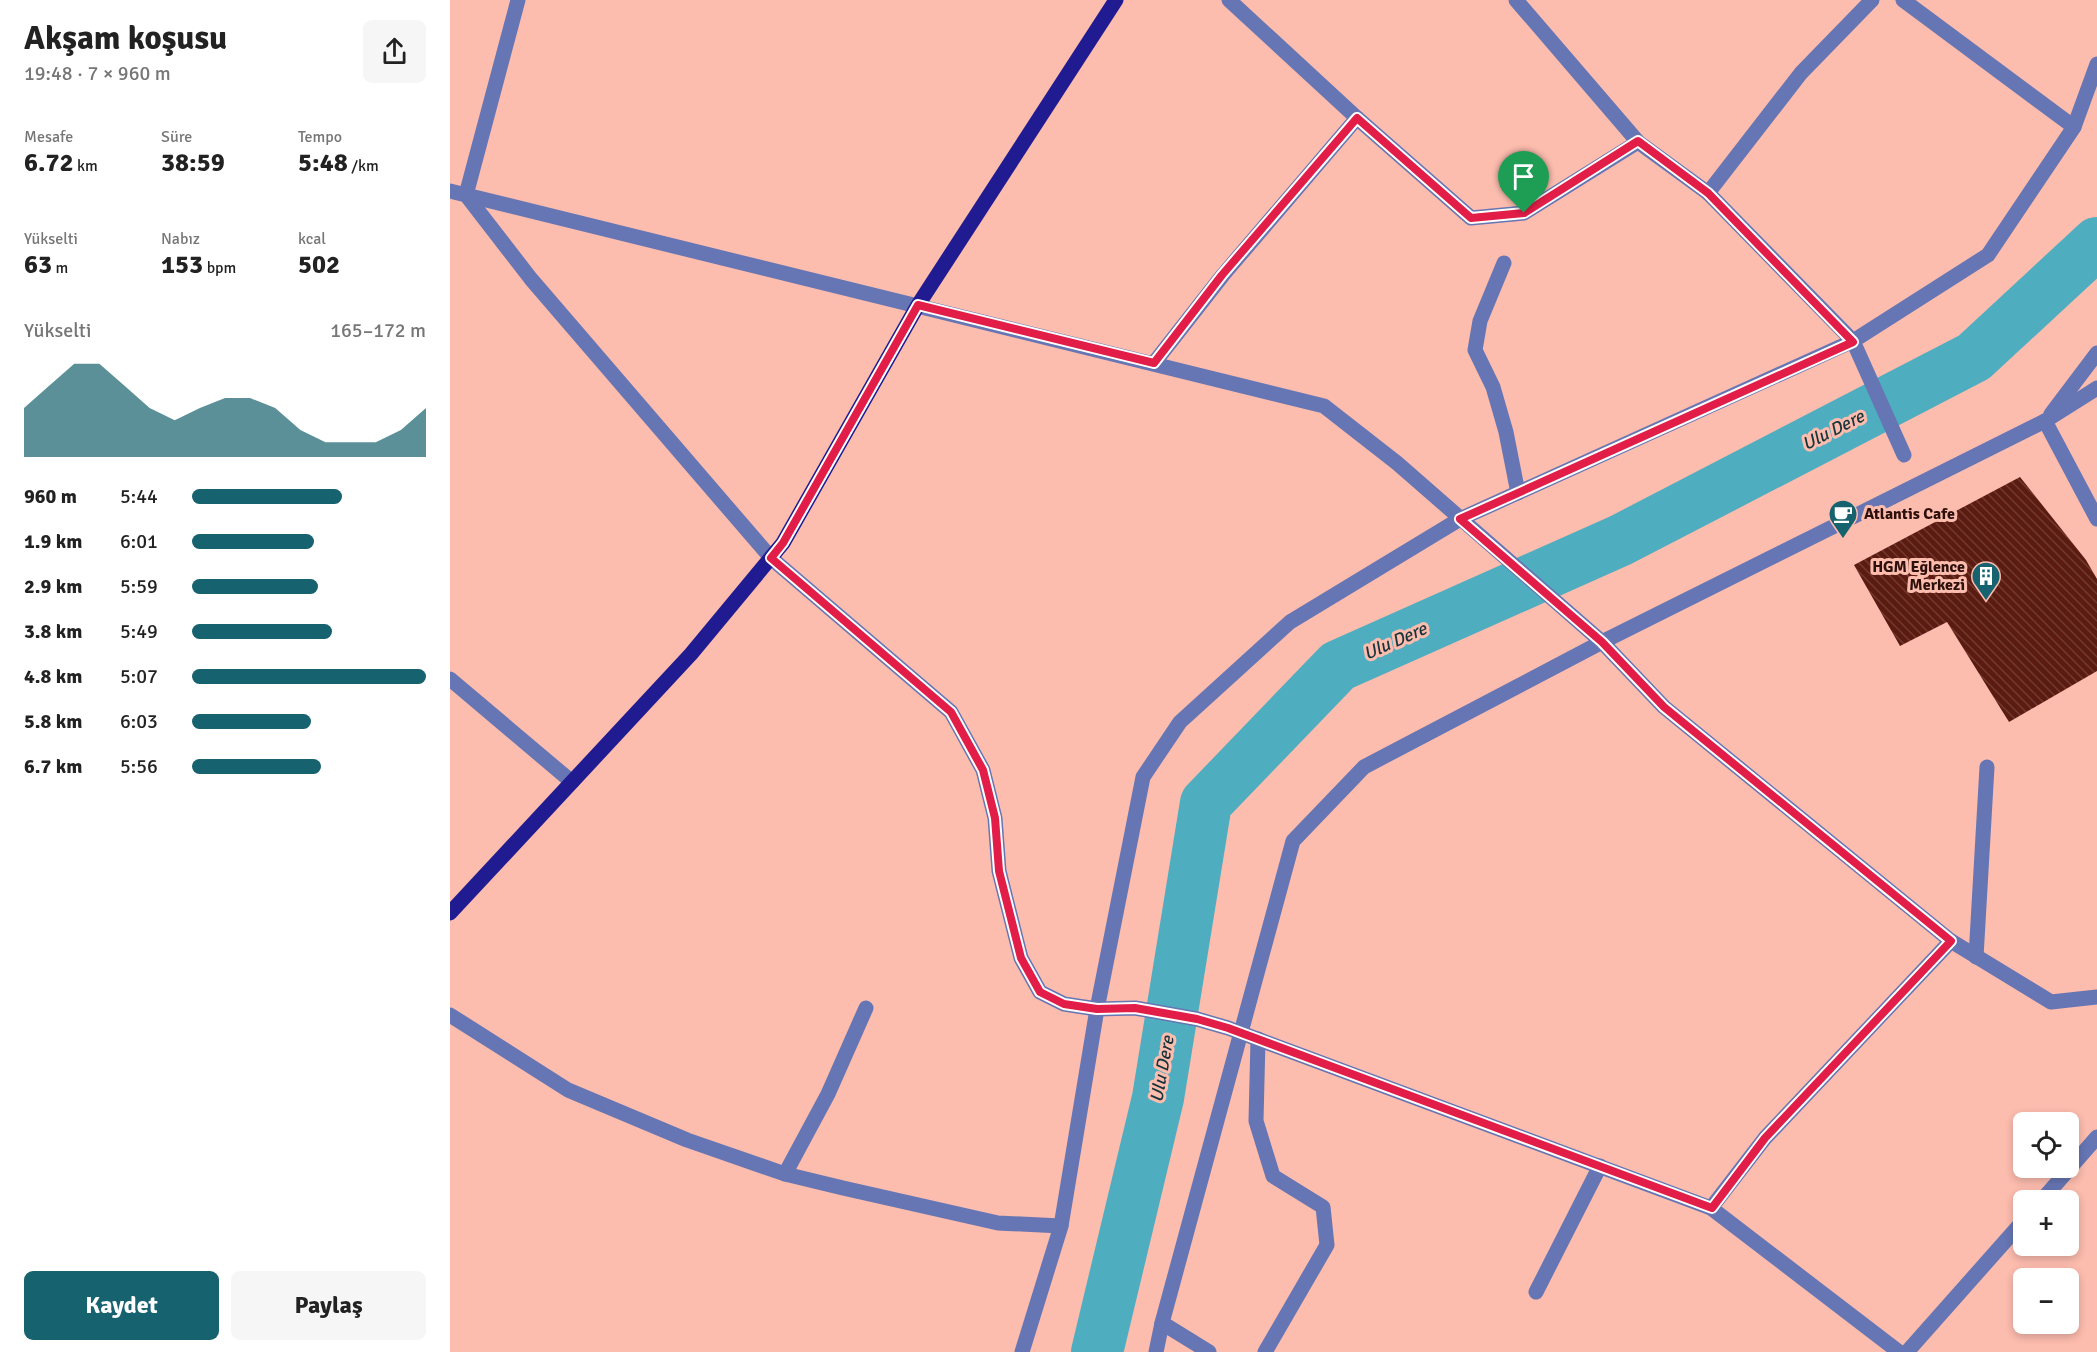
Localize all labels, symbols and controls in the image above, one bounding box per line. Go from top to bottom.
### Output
text: Akşam koşusu [24,18,227,59]
button: share [363,20,426,83]
text: 19:48 · 7 × 960 m [24,61,171,86]
text: Mesafe [24,127,73,147]
text: Süre [161,127,192,147]
text: Tempo [298,127,342,147]
text: 6.72 [24,147,74,179]
text: 38:59 [161,147,225,179]
text: 5:48 [298,147,348,179]
pin [1498,151,1549,213]
text: km [74,156,98,176]
text: /km [348,156,379,176]
icon: arrive [1507,160,1540,193]
text: Yükselti [24,229,78,249]
text: Nabız [161,229,200,249]
text: kcal [298,229,326,249]
text: 63 [24,249,52,281]
text: 153 [161,249,203,281]
text: 502 [298,249,340,281]
text: m [52,258,68,278]
text: bpm [203,258,236,278]
text: Yükselti [24,318,91,343]
text: 165–172 m [330,318,426,343]
water label: Ulu Dere [1798,405,1869,455]
text: 960 m [24,484,77,509]
text: 5:44 [120,484,158,509]
cafe icon: Atlantis Cafe [1827,498,1859,540]
place label: Atlantis Cafe [1864,504,1955,524]
text: 1.9 km [24,529,82,554]
text: 6:01 [120,529,158,554]
place label: HGM Eğlence Merkezi [1872,557,1965,595]
building icon: HGM Eğlence Merkezi [1970,560,2002,602]
text: 2.9 km [24,574,82,599]
text: 5:59 [120,574,158,599]
water label: Ulu Dere [1360,617,1431,665]
text: 3.8 km [24,619,82,644]
text: 5:49 [120,619,158,644]
text: 4.8 km [24,664,82,689]
text: 5:07 [120,664,158,689]
text: 5.8 km [24,709,82,734]
text: 6:03 [120,709,158,734]
text: 6.7 km [24,754,82,779]
text: 5:56 [120,754,158,779]
water label: Ulu Dere [1145,1033,1179,1104]
map controls [2013,1112,2079,1334]
button: locate [2013,1112,2079,1178]
button: + [2013,1190,2079,1256]
button: − [2013,1268,2079,1334]
button: Kaydet [24,1271,219,1340]
button: Paylaş [231,1271,426,1340]

